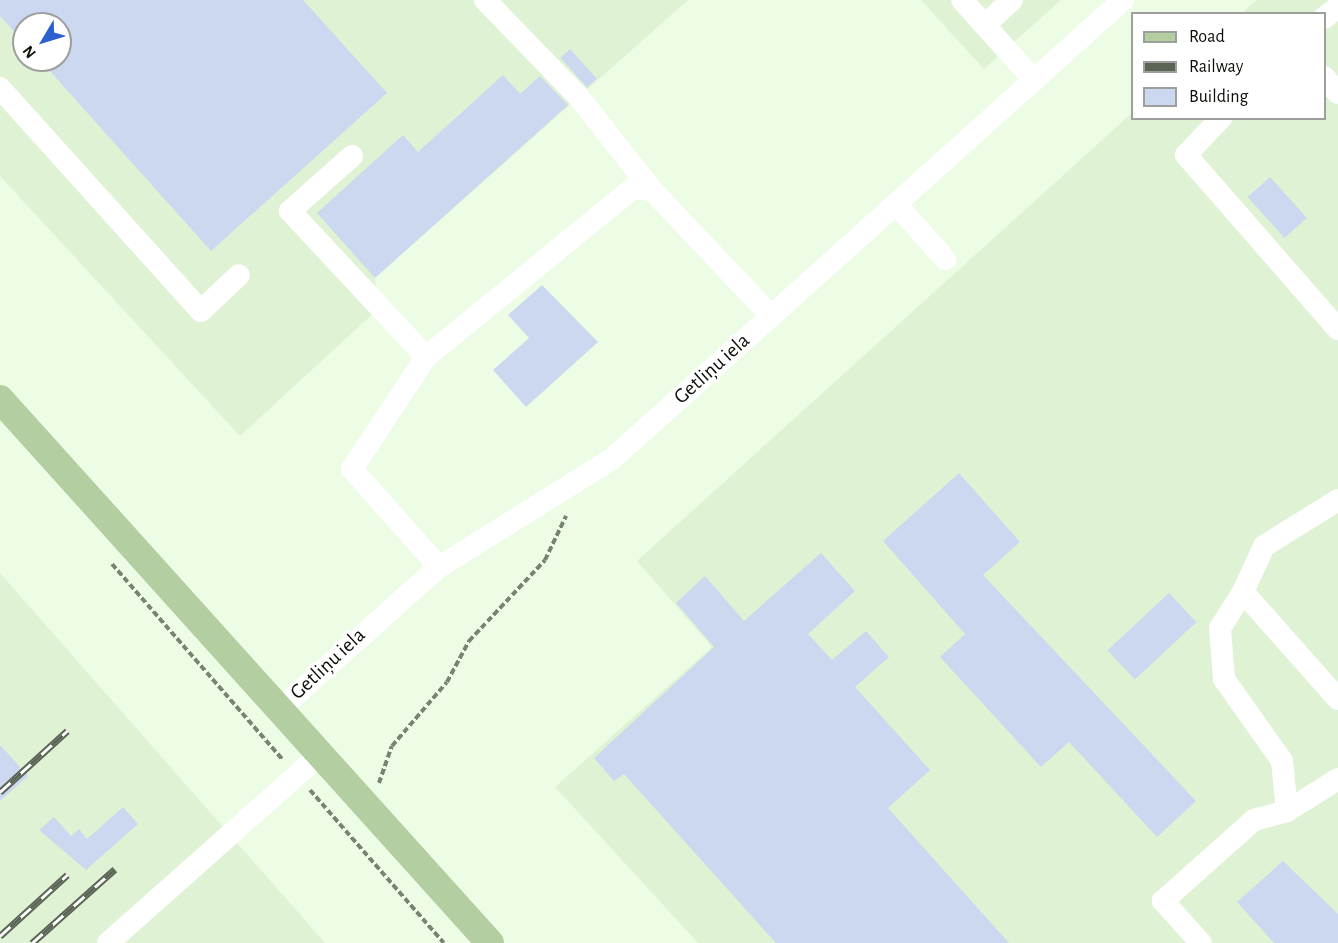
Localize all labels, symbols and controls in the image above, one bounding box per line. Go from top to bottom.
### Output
north arrow [12,12,72,72]
legend [1131,12,1326,120]
text: Road [1189,28,1225,46]
text: N [20,43,39,61]
text: Railway [1189,58,1243,76]
text: Building [1189,88,1248,106]
street label: Getliņu iela [669,328,755,410]
street label: Getliņu iela [285,623,371,705]

